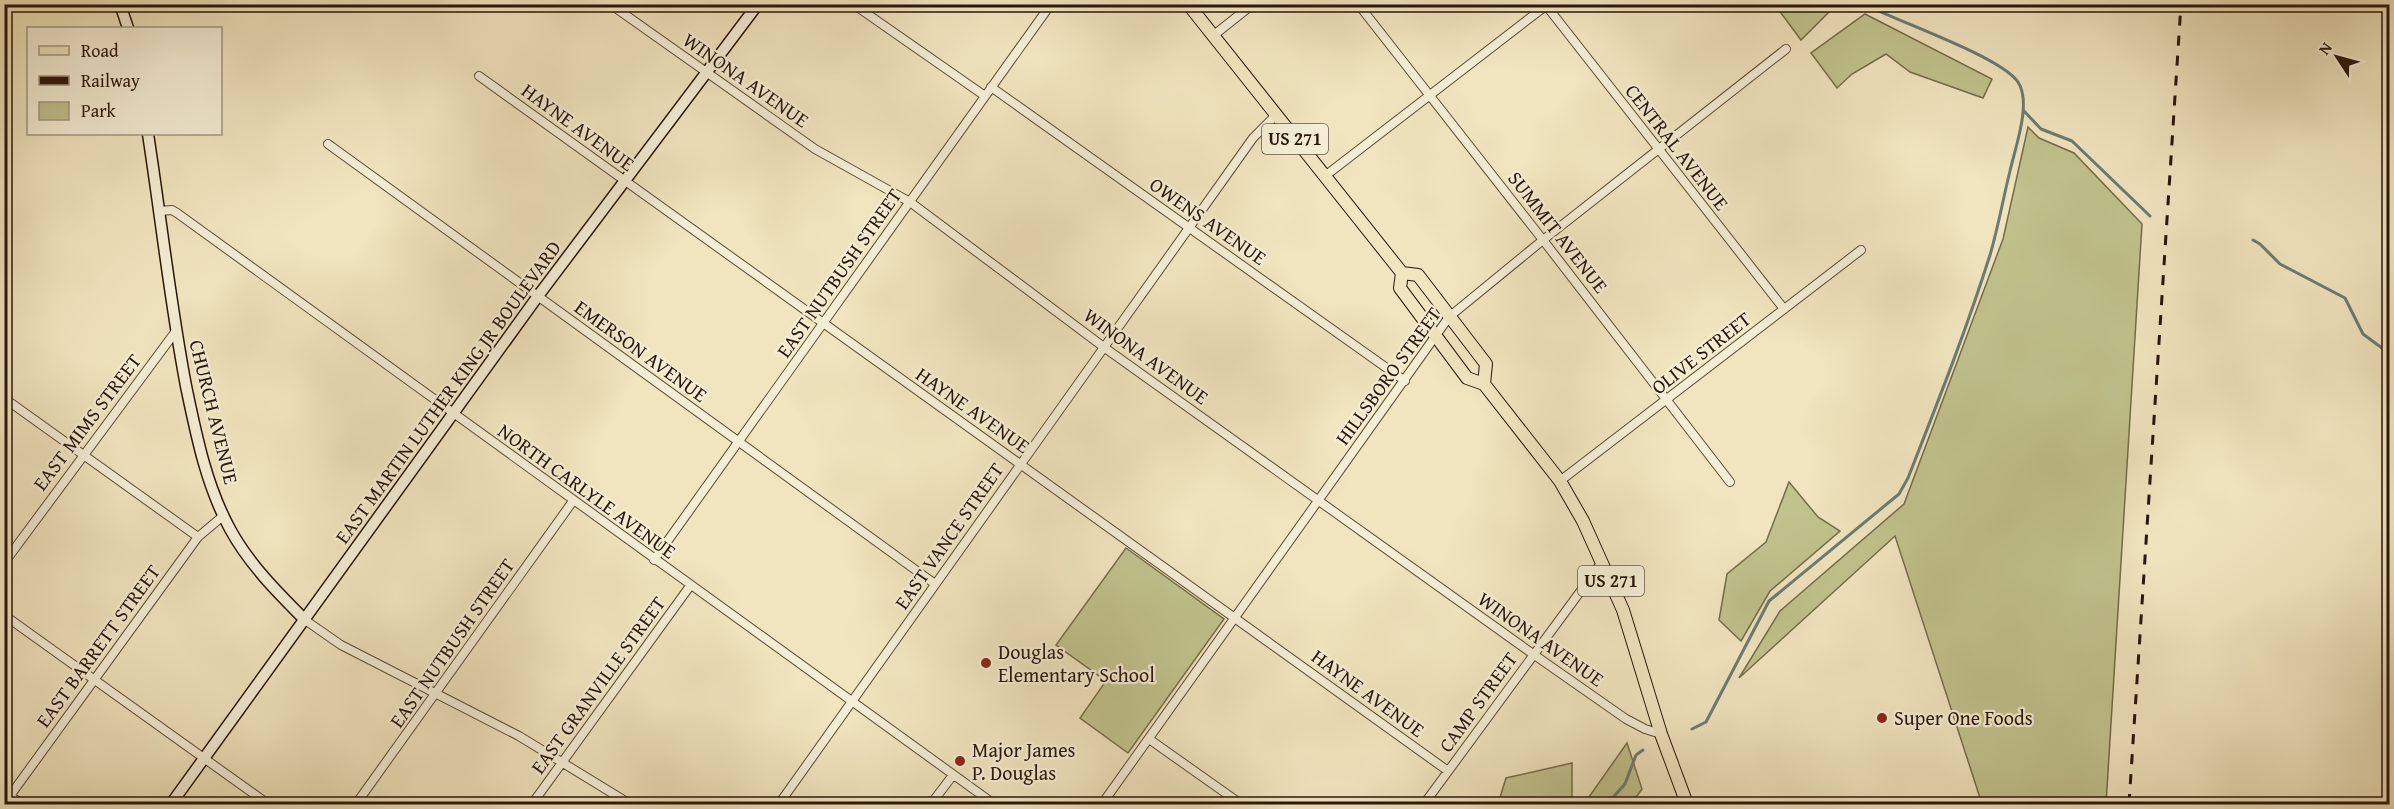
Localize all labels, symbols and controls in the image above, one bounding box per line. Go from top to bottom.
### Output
street label: WINONA AVENUE [677,25,815,134]
legend [27,27,222,135]
north arrow [2307,27,2367,87]
text: Road [81,37,119,64]
text: N [2312,37,2338,60]
text: Railway [81,67,140,94]
street label: HAYNE AVENUE [516,76,641,178]
street label: CENTRAL AVENUE [1619,77,1736,216]
text: Park [81,97,117,124]
road number: US 271 [1262,124,1328,154]
street label: SUMMIT AVENUE [1502,165,1615,299]
street label: OWENS AVENUE [1144,170,1273,272]
street label: EAST NUTBUSH STREET [769,182,908,363]
street label: EAST MARTIN LUTHER KING JR BOULEVARD [328,234,568,549]
street label: EMERSON AVENUE [569,293,714,409]
street label: WINONA AVENUE [1078,300,1215,411]
street label: HILLSBORO STREET [1328,301,1448,451]
street label: OLIVE STREET [1645,304,1757,401]
street label: CHURCH AVENUE [183,337,246,487]
street label: EAST MIMS STREET [25,347,148,496]
street label: HAYNE AVENUE [910,359,1036,460]
street label: NORTH CARLYLE AVENUE [492,416,682,565]
street label: EAST VANCE STREET [887,456,1010,615]
street label: EAST NUTBUSH STREET [382,552,521,733]
street label: EAST BARRETT STREET [29,558,167,733]
road number: US 271 [1578,566,1644,596]
street label: WINONA AVENUE [1472,584,1610,693]
street label: EAST GRANVILLE STREET [523,590,672,780]
place label: Douglas Elementary School [998,637,1155,689]
street label: HAYNE AVENUE [1306,642,1431,744]
street label: CAMP STREET [1431,645,1524,758]
marker: Douglas Elementary School [979,656,993,670]
place label: Super One Foods [1894,703,2033,732]
marker: Super One Foods [1875,711,1889,725]
place label: Major James P. Douglas [972,735,1076,787]
marker: Major James P. Douglas [953,754,967,768]

